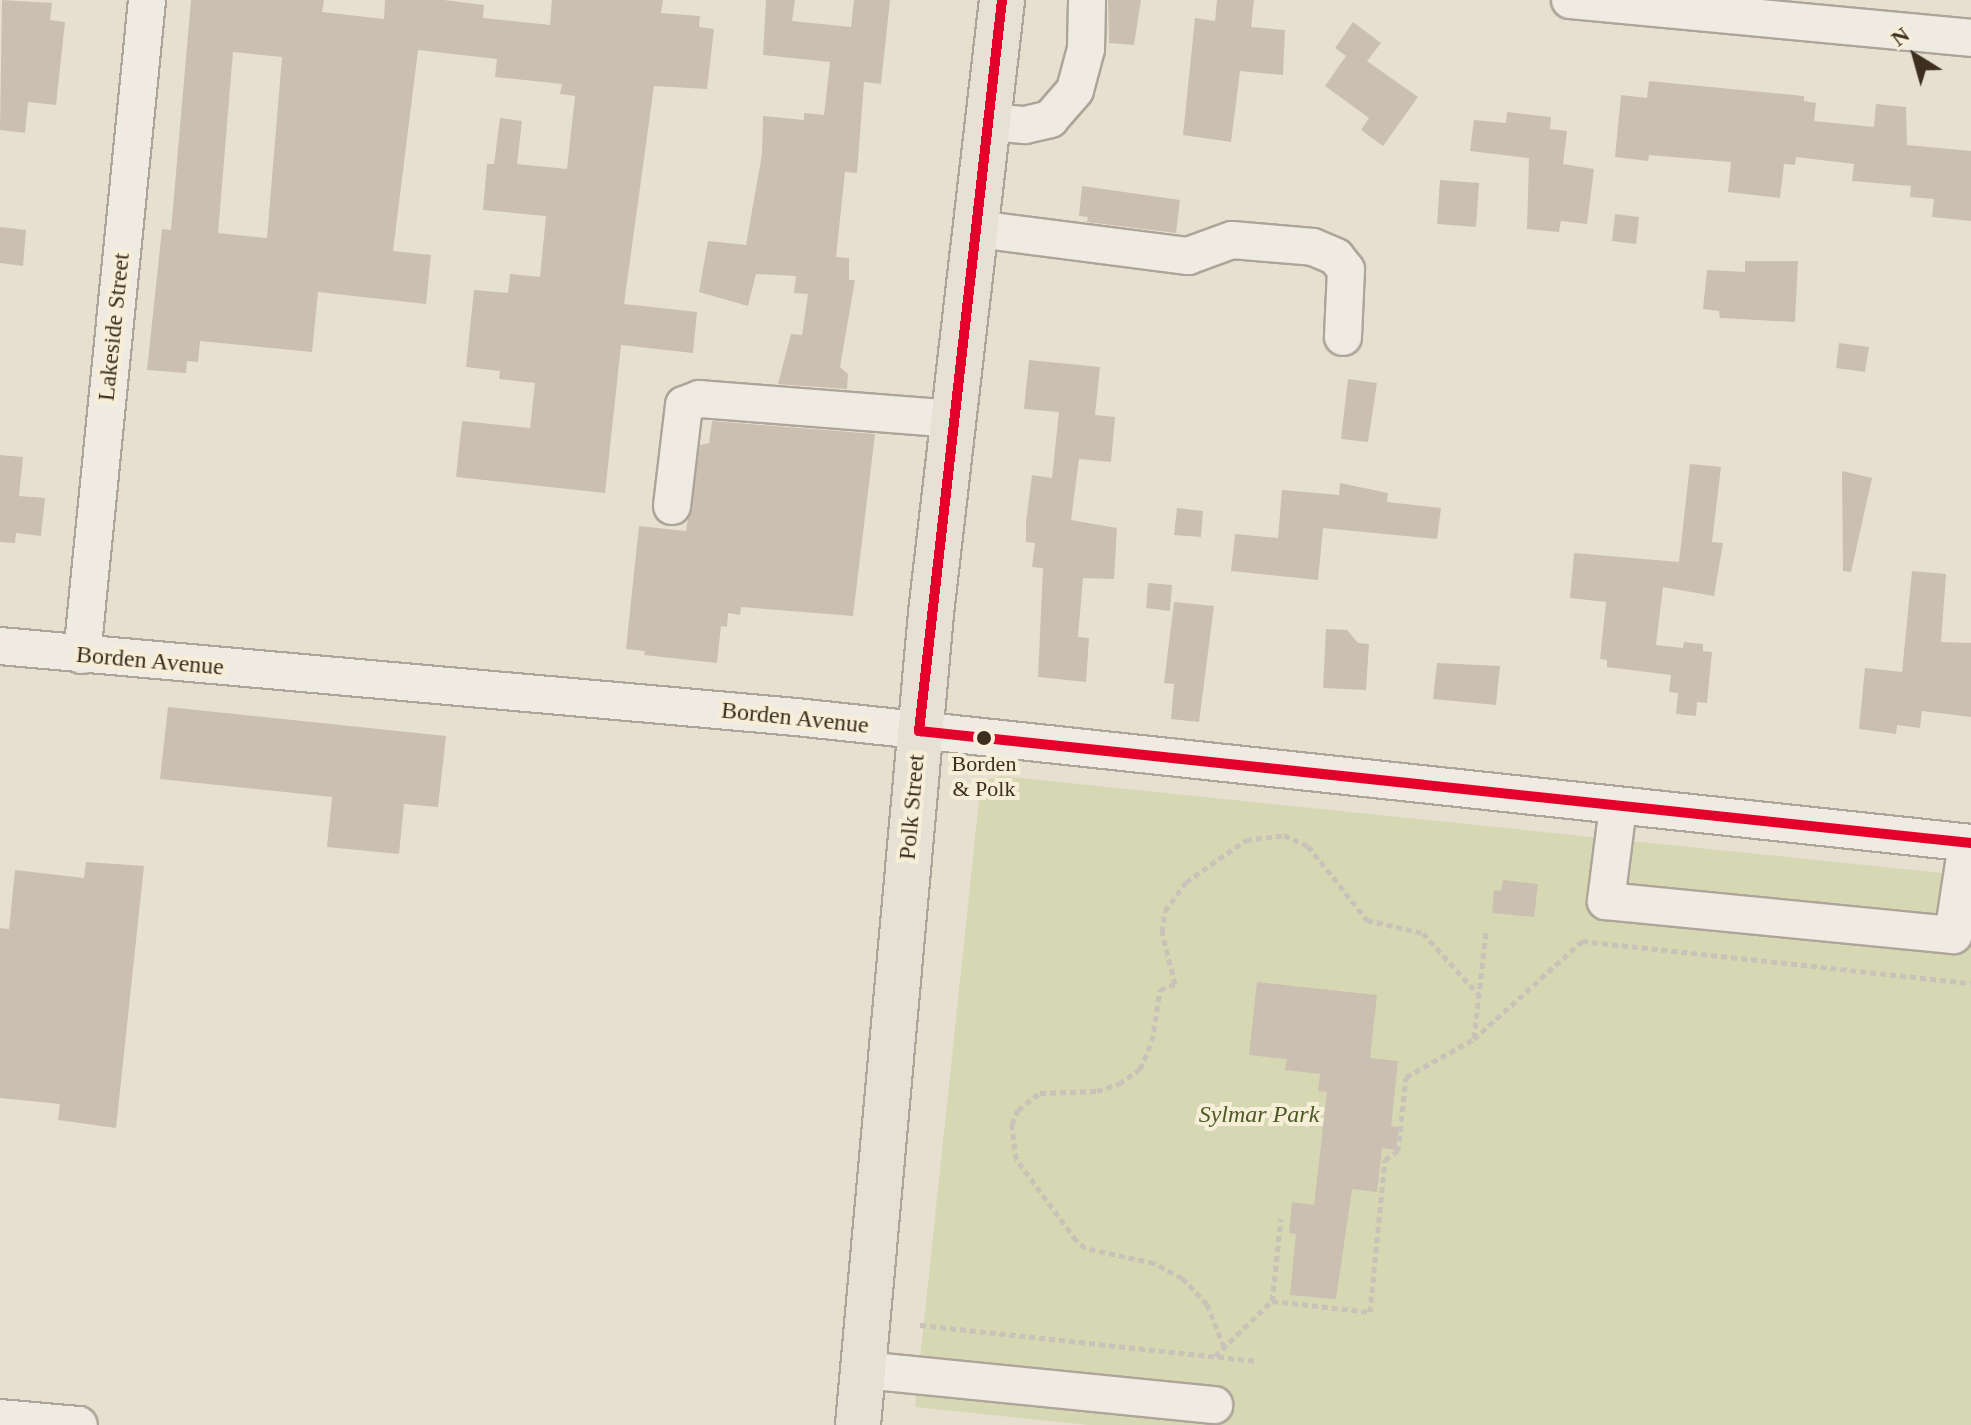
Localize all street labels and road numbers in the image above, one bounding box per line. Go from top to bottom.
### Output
street label: Lakeside Street [92,252,136,402]
street label: Borden Avenue [74,640,226,682]
street label: Borden Avenue [719,696,871,740]
street label: Polk Street [893,753,931,861]

